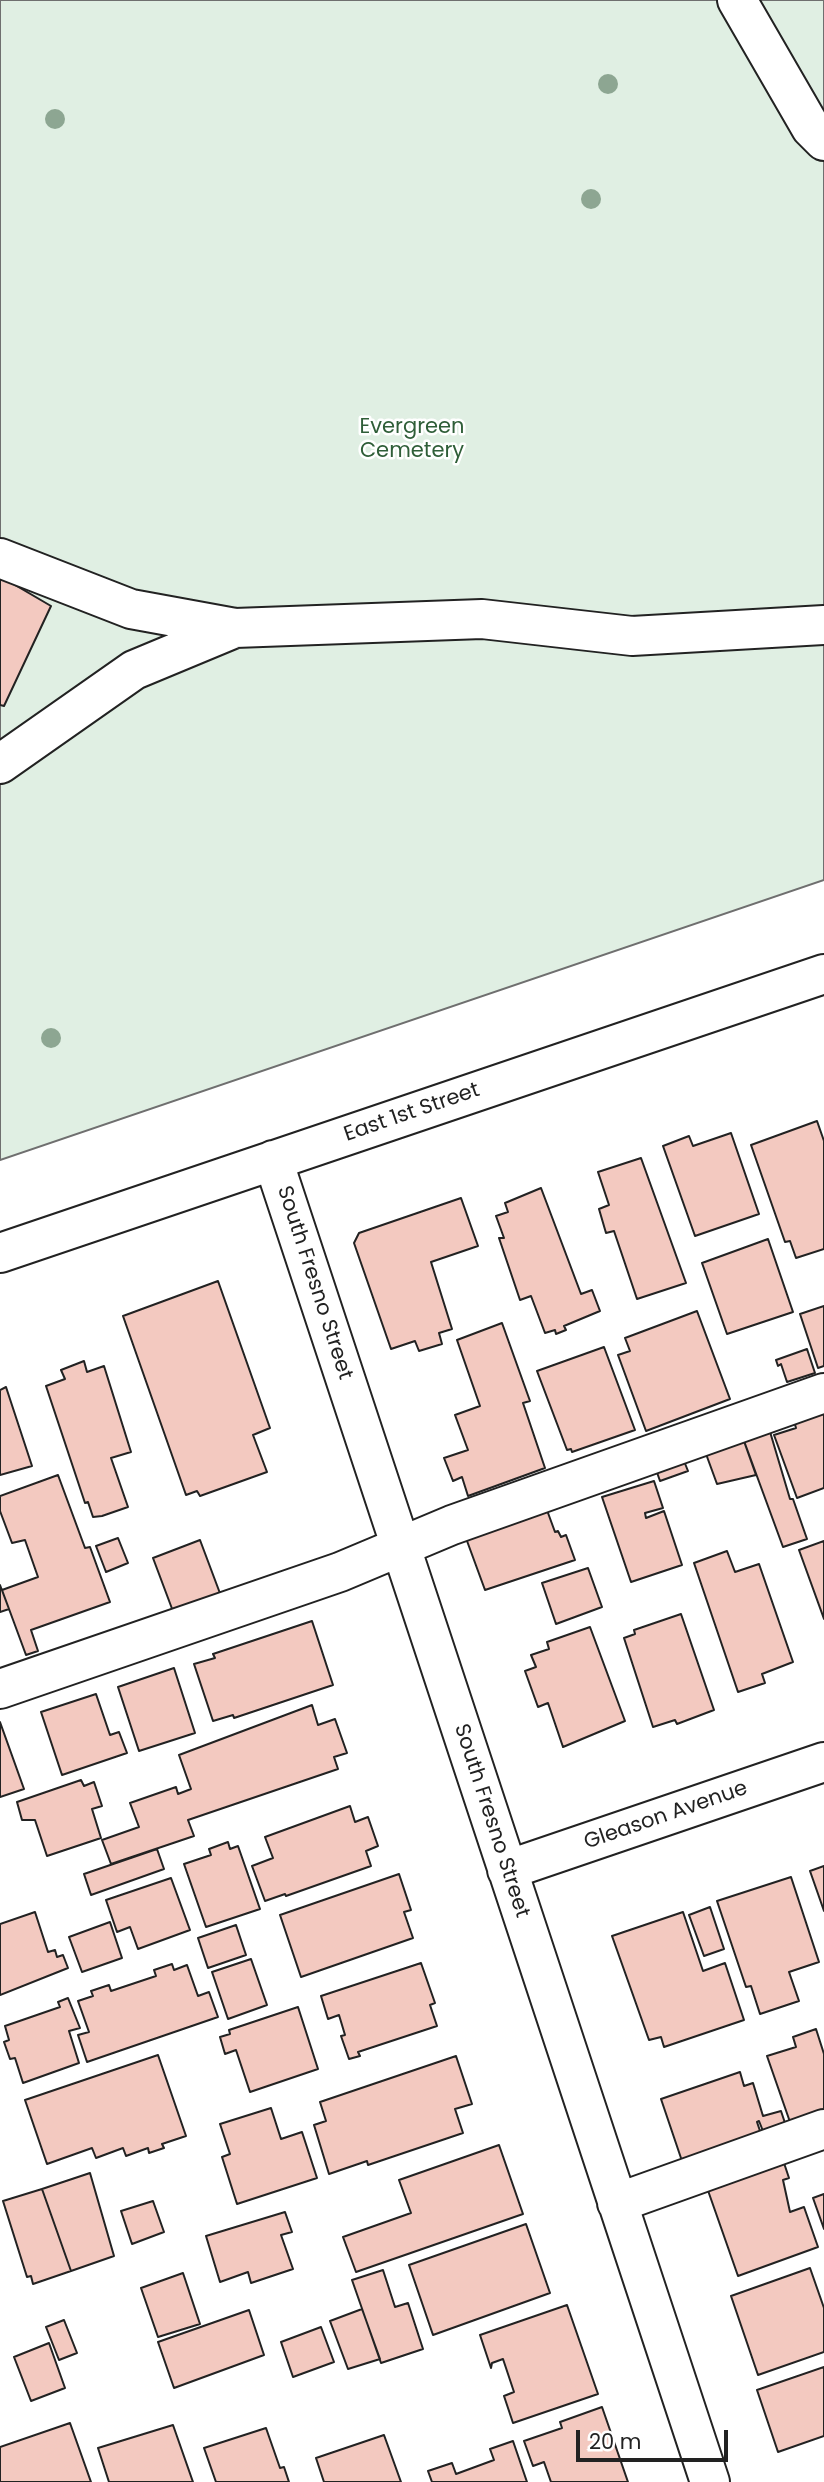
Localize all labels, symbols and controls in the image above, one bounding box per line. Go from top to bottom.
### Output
park label: Evergreen Cemetery [360,415,464,465]
street label: East 1st Street [341,1078,483,1148]
street label: South Fresno Street [271,1183,357,1383]
street label: South Fresno Street [448,1721,534,1921]
street label: Gleason Avenue [581,1776,751,1856]
scale bar [579,2416,731,2460]
text: 20 m [589,2427,642,2456]

